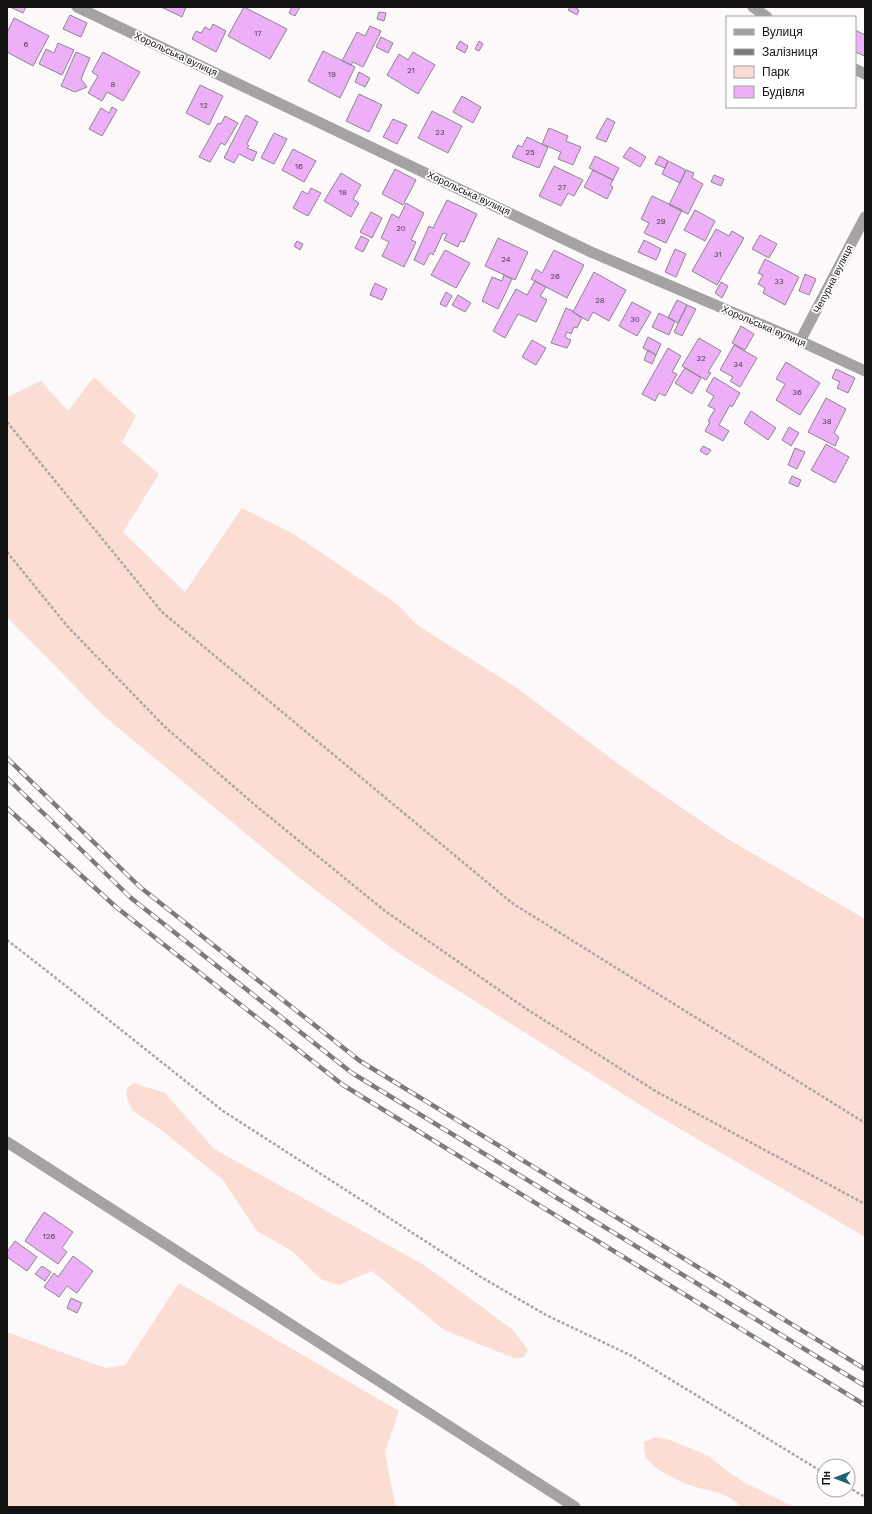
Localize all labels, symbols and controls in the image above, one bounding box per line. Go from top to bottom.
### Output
legend [726,16,856,108]
text: Вулиця [762,25,803,39]
house number: 17 [254,29,262,38]
street label: Хорольська вулиця [133,30,219,78]
house number: 6 [24,40,29,49]
text: Залізниця [762,45,818,59]
text: Парк [762,65,790,79]
house number: 21 [407,66,415,75]
house number: 19 [328,70,336,79]
house number: 8 [111,80,116,89]
text: Будівля [762,85,804,99]
house number: 12 [200,101,208,110]
house number: 23 [435,128,445,137]
house number: 25 [525,148,535,157]
house number: 16 [295,162,303,171]
street label: Хорольська вулиця [426,169,512,217]
house number: 27 [558,183,567,192]
house number: 18 [339,188,347,197]
house number: 29 [656,217,666,226]
house number: 20 [396,224,406,233]
street label: Чепурна вулиця [811,243,855,315]
house number: 31 [714,250,722,259]
house number: 24 [501,255,511,264]
house number: 26 [550,272,560,281]
house number: 33 [774,277,784,286]
house number: 28 [595,296,605,305]
street label: Хорольська вулиця [720,303,808,349]
house number: 30 [630,315,640,324]
house number: 32 [696,354,706,363]
house number: 34 [733,360,743,369]
house number: 36 [792,388,802,397]
house number: 38 [822,417,832,426]
house number: 126 [43,1232,55,1241]
north arrow [816,1458,856,1498]
text: Пн [820,1471,833,1485]

